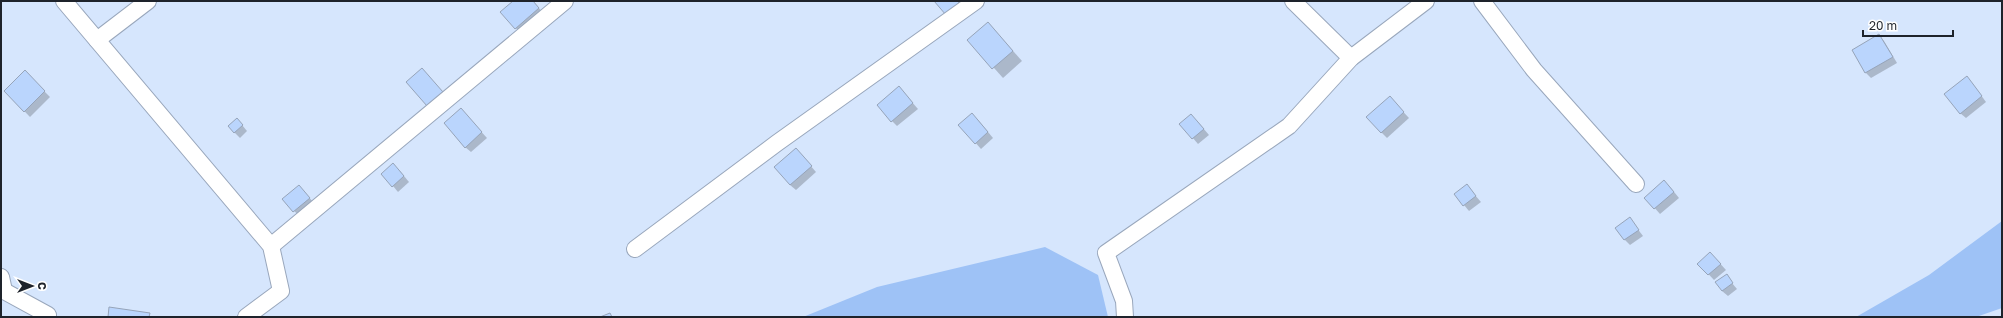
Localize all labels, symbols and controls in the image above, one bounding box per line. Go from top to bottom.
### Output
scale bar [1863,12,1953,38]
text: 20 m [1869,18,1897,33]
north arrow [12,266,52,306]
text: С [36,282,49,290]

